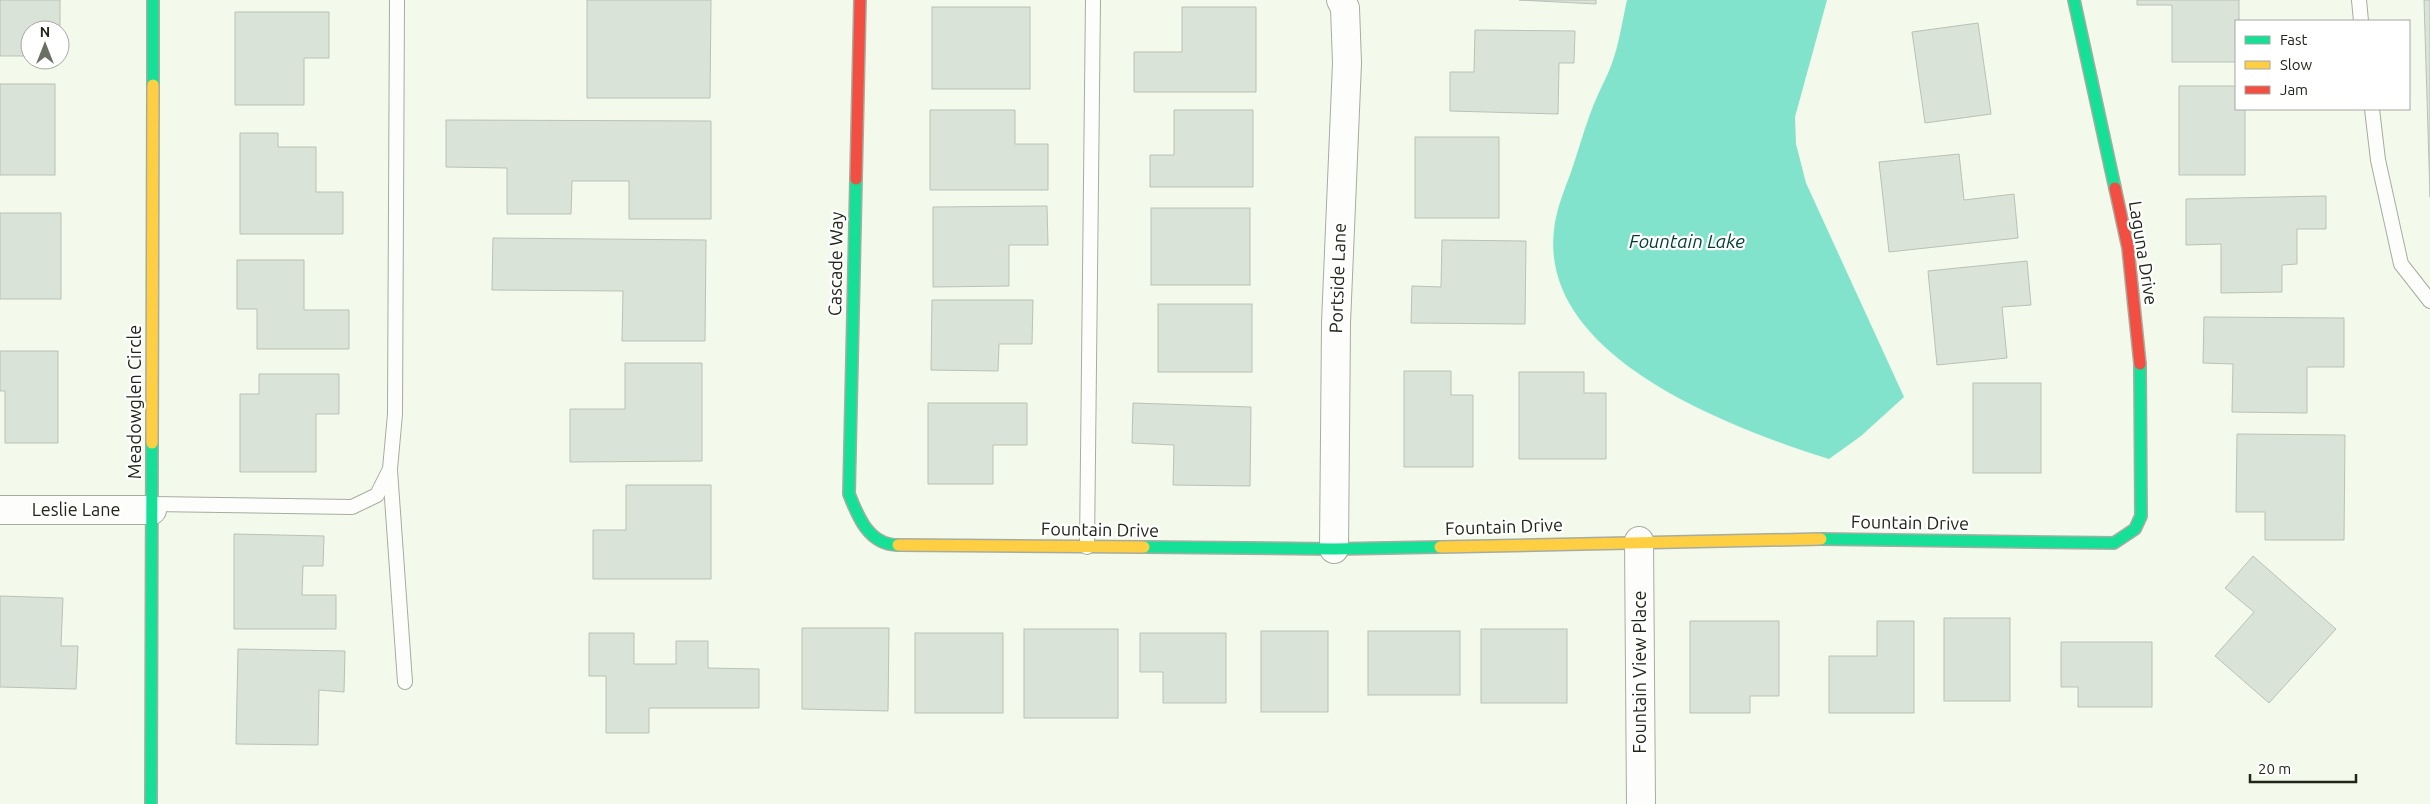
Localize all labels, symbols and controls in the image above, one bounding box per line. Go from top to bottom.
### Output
north arrow [20,20,70,70]
legend [2235,20,2410,110]
text: N [40,24,50,40]
text: Fast [2280,31,2308,48]
text: Slow [2280,56,2313,73]
text: Jam [2280,81,2308,98]
street label: Laguna Drive [2126,199,2162,306]
street label: Cascade Way [824,211,846,316]
street label: Portside Lane [1325,222,1349,333]
water label: Fountain Lake [1629,230,1745,252]
street label: Meadowglen Circle [124,325,144,479]
street label: Leslie Lane [32,499,120,519]
street label: Fountain Drive [1851,511,1969,533]
street label: Fountain Drive [1445,514,1563,538]
street label: Fountain Drive [1041,518,1159,540]
street label: Fountain View Place [1629,590,1649,754]
scale bar [2250,752,2356,784]
text: 20 m [2258,760,2291,777]

